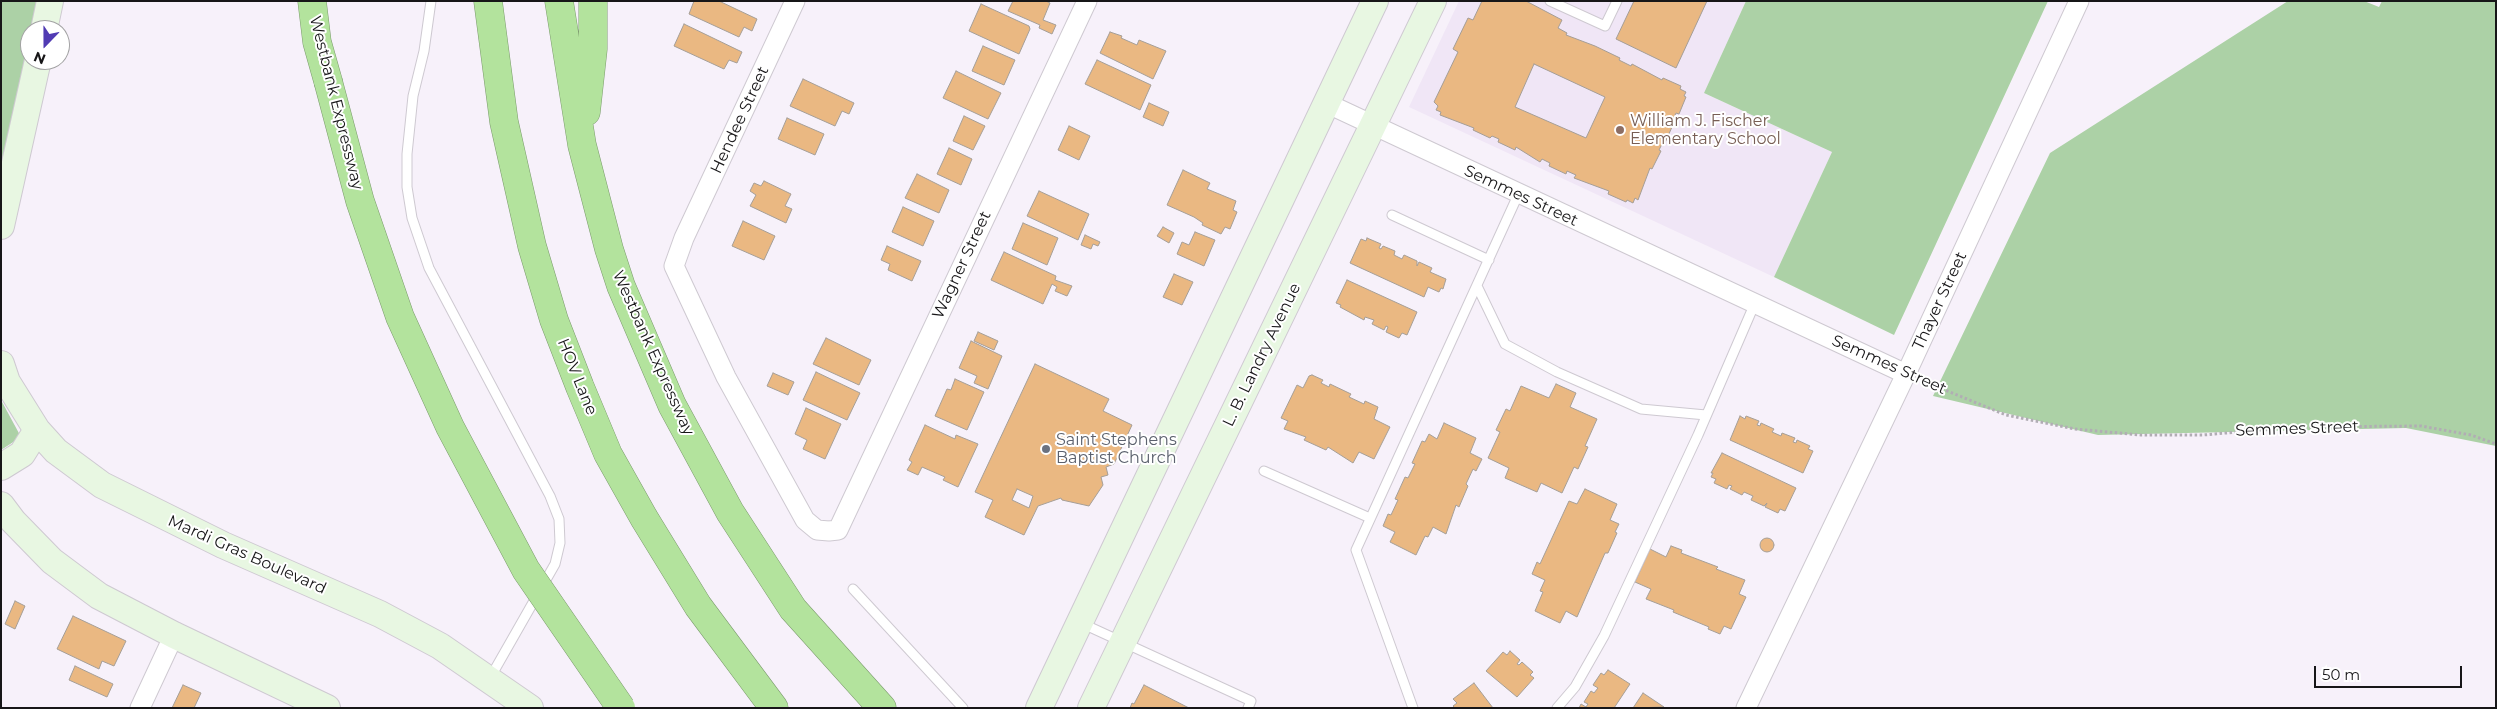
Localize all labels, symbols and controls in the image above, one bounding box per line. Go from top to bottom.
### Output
street label: Westbank Expressway [305,14,367,192]
north arrow [20,20,70,70]
text: N [31,48,48,68]
street label: Hendee Street [707,63,773,177]
place label: William J. Fischer Elementary School [1630,111,1781,149]
marker: William J. Fischer Elementary School [1614,124,1626,136]
street label: Semmes Street [1461,161,1581,231]
street label: Wagner Street [929,208,995,322]
street label: Thayer Street [1909,249,1971,353]
street label: Westbank Expressway [608,268,698,438]
street label: L. B. Landry Avenue [1219,280,1305,430]
street label: Semmes Street [1829,331,1949,399]
street label: HOV Lane [553,336,601,418]
street label: Semmes Street [2235,417,2359,441]
place label: Saint Stephens Baptist Church [1056,430,1177,468]
marker: Saint Stephens Baptist Church [1040,443,1052,455]
street label: Mardi Gras Boulevard [165,511,329,599]
scale bar [2317,656,2464,688]
text: 50 m [2322,665,2360,684]

